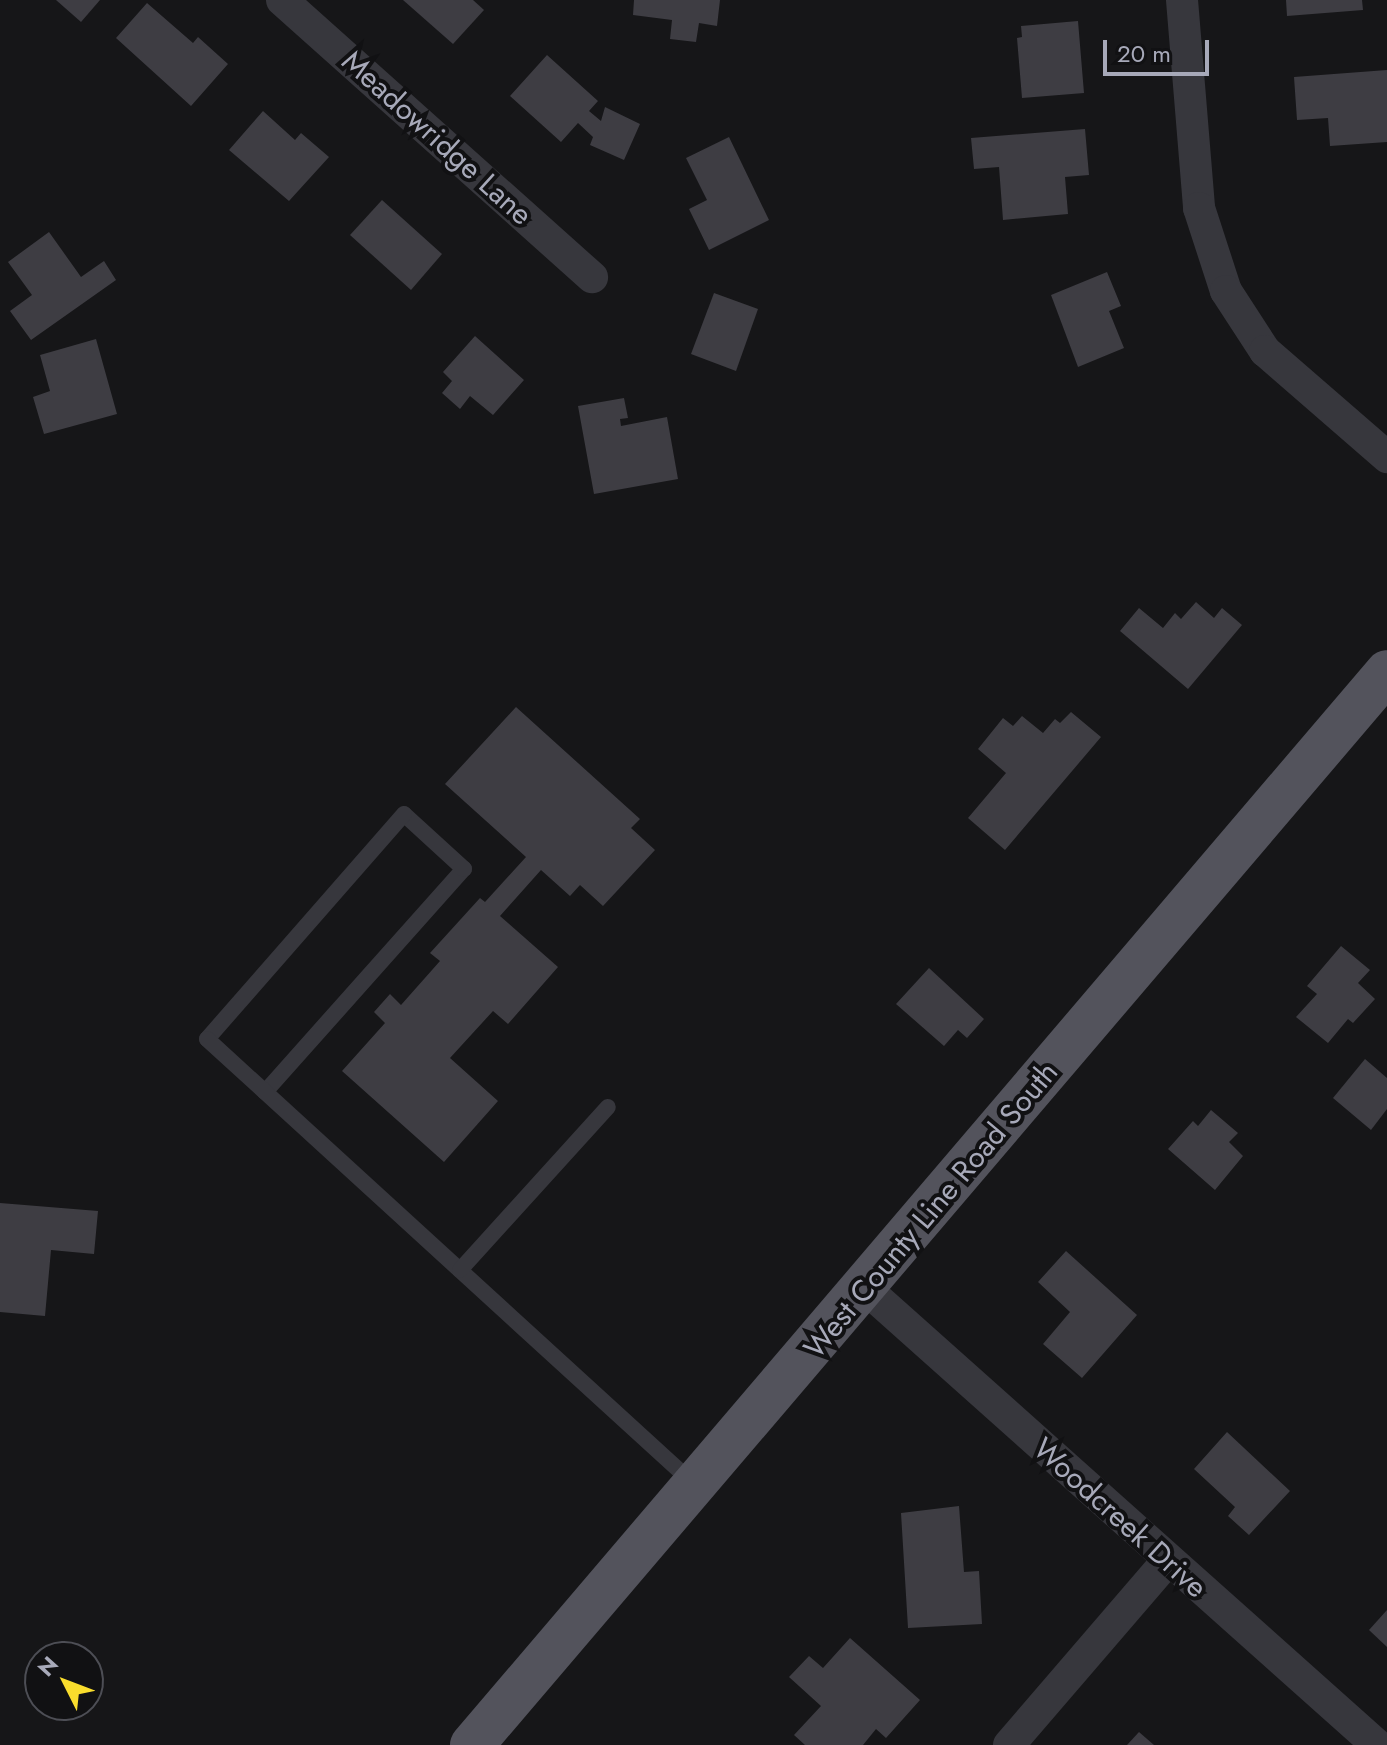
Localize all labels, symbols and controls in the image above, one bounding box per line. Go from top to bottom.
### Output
scale bar [1107,24,1213,74]
text: 20 m [1117,36,1171,71]
street label: Meadowridge Lane [334,43,540,233]
street label: West County Line Road South [796,1055,1066,1365]
street label: Woodcreek Drive [1026,1431,1214,1605]
north arrow [24,1641,104,1721]
text: N [30,1649,65,1683]

